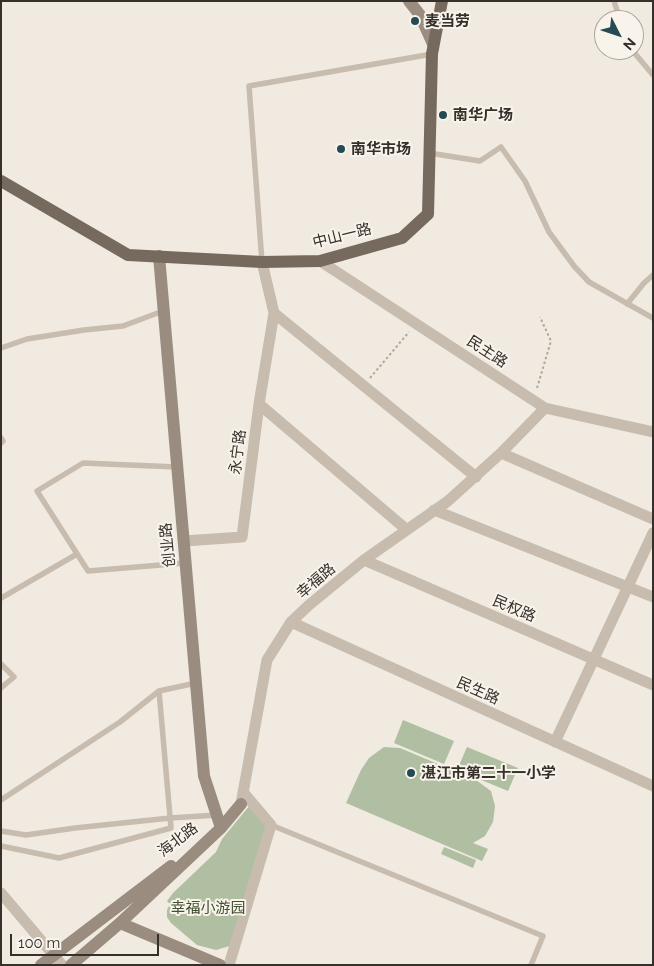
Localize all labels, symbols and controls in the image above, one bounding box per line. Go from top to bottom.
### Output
north arrow [594,10,644,60]
place label: 麦当劳 [425,12,470,30]
marker: 麦当劳 [409,15,421,27]
text: N [620,35,639,53]
place label: 南华广场 [453,106,513,124]
marker: 南华广场 [437,109,449,121]
place label: 南华市场 [351,140,411,158]
marker: 南华市场 [335,143,347,155]
street label: 中山一路 [311,220,373,252]
street label: 民主路 [463,332,511,372]
street label: 永宁路 [226,429,250,475]
street label: 创业路 [157,522,179,568]
street label: 幸福路 [293,560,339,602]
street label: 民权路 [490,592,538,626]
street label: 民生路 [454,674,502,708]
place label: 湛江市第二十一小学 [421,764,556,782]
marker: 湛江市第二十一小学 [405,767,417,779]
street label: 海北路 [155,819,201,861]
park label: 幸福小游园 [171,899,245,917]
scale bar [12,924,161,956]
text: 100 m [18,934,60,952]

